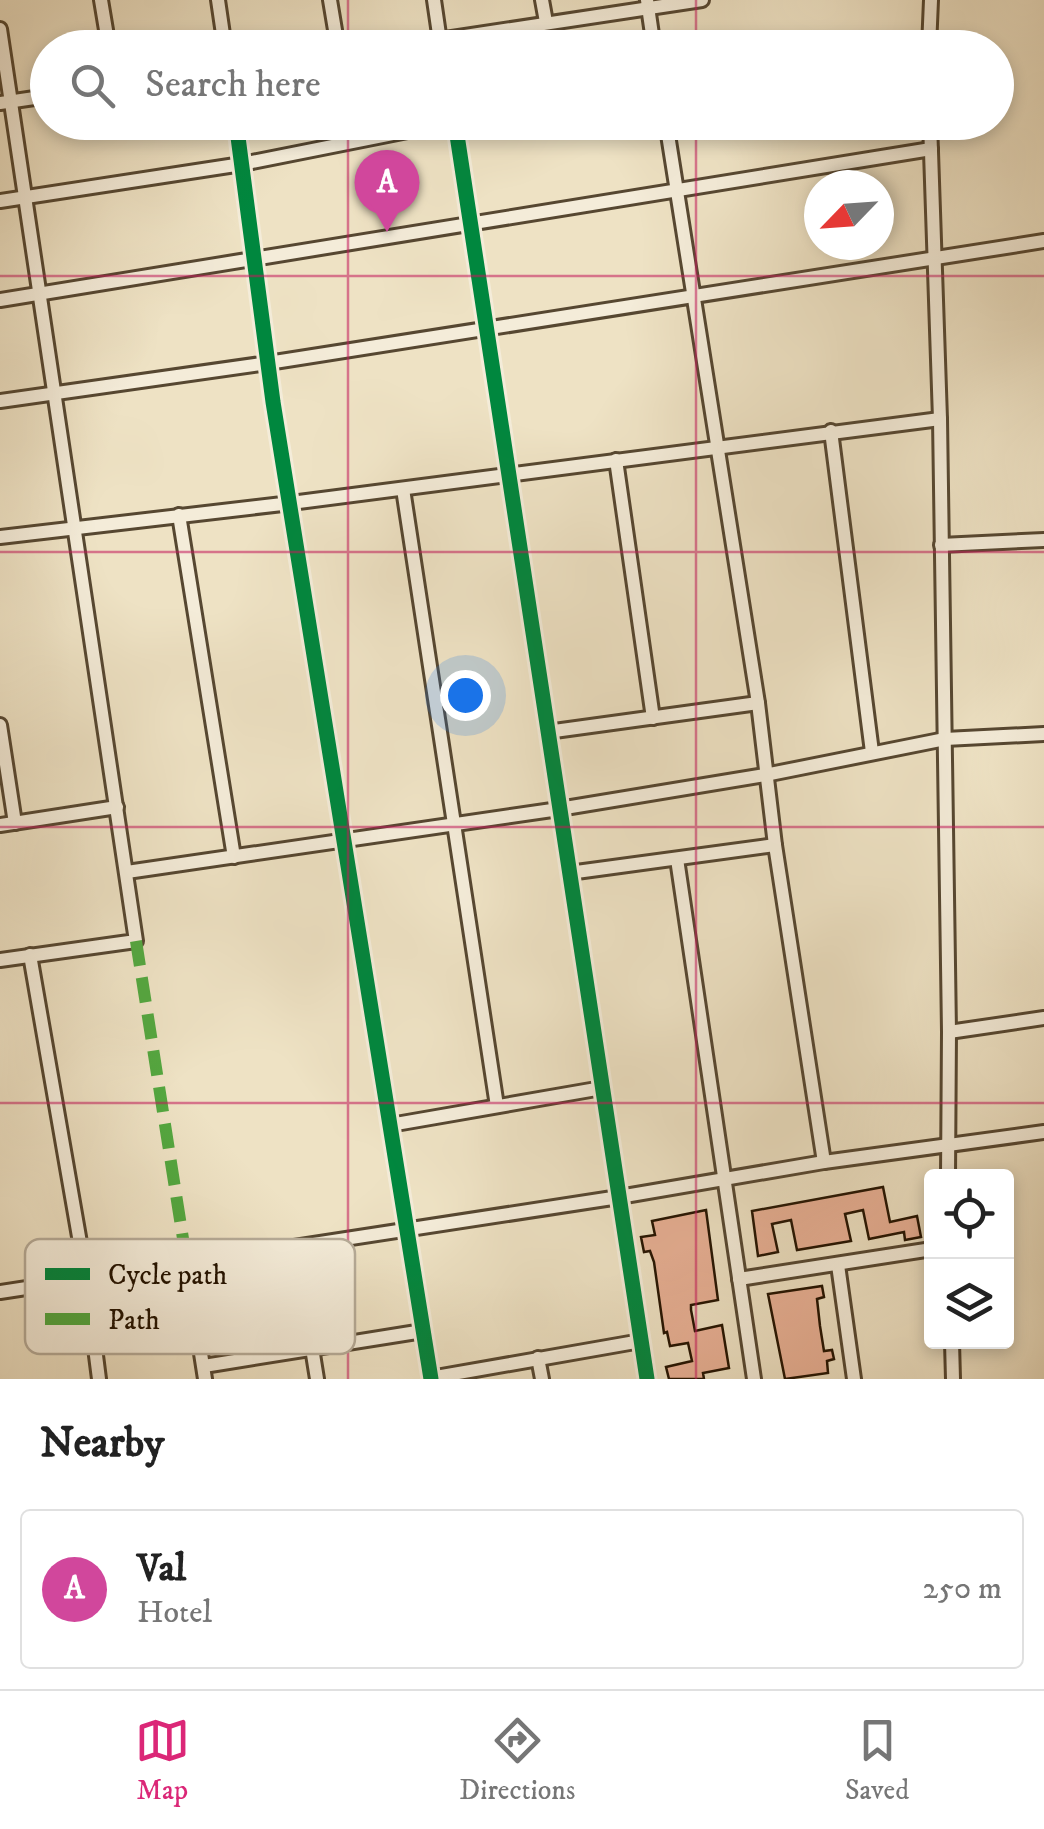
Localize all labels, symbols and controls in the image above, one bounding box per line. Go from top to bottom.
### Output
search box [30,30,1014,140]
icon: search [65,58,120,113]
text: Search here [145,61,321,109]
pin: A [354,150,420,232]
north arrow [804,170,894,260]
your location [440,670,491,721]
map controls [924,1169,1014,1349]
button: locate [924,1169,1014,1259]
legend [25,1239,355,1354]
text: Cycle path [108,1258,227,1293]
button: layers [924,1259,1014,1349]
text: Path [108,1303,160,1338]
text: Nearby [40,1418,164,1470]
text: Val [137,1545,186,1593]
text: A [64,1569,85,1609]
text: 250 m [922,1569,1002,1609]
text: Hotel [137,1593,212,1633]
tab: Map [135,1713,190,1808]
tab: Directions [459,1713,575,1808]
tab: Saved [845,1713,909,1808]

